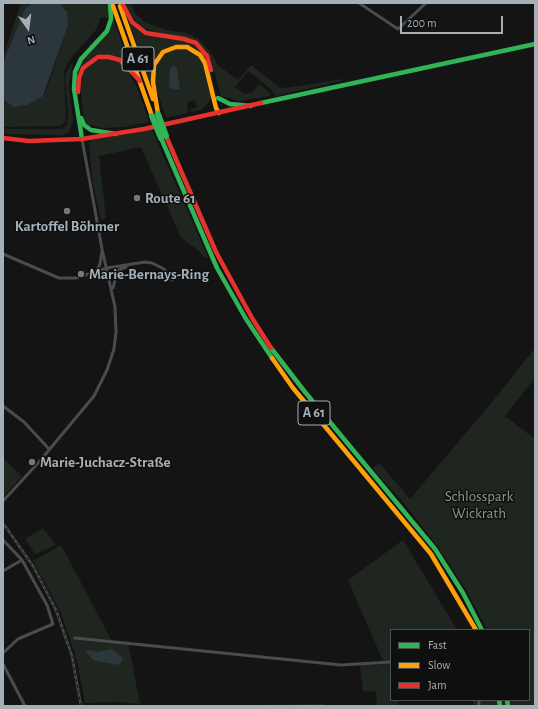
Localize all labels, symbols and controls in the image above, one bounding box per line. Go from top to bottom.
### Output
north arrow [8,8,48,48]
scale bar [402,8,505,34]
text: 200 m [407,17,437,29]
text: N [26,34,36,46]
road number: A 61 [122,47,154,71]
place label: Route 61 [145,189,196,207]
marker: Route 61 [132,193,142,203]
marker: Kartoffel Böhmer [62,206,72,216]
place label: Kartoffel Böhmer [15,217,119,235]
place label: Marie-Bernays-Ring [89,265,209,283]
marker: Marie-Bernays-Ring [76,269,86,279]
road number: A 61 [298,401,330,425]
place label: Marie-Juchacz-Straße [40,453,170,471]
marker: Marie-Juchacz-Straße [27,457,37,467]
park label: Schlosspark Wickrath [445,487,513,522]
legend [390,629,530,701]
text: Fast [428,639,447,651]
text: Slow [428,659,450,671]
text: Jam [428,679,447,691]

